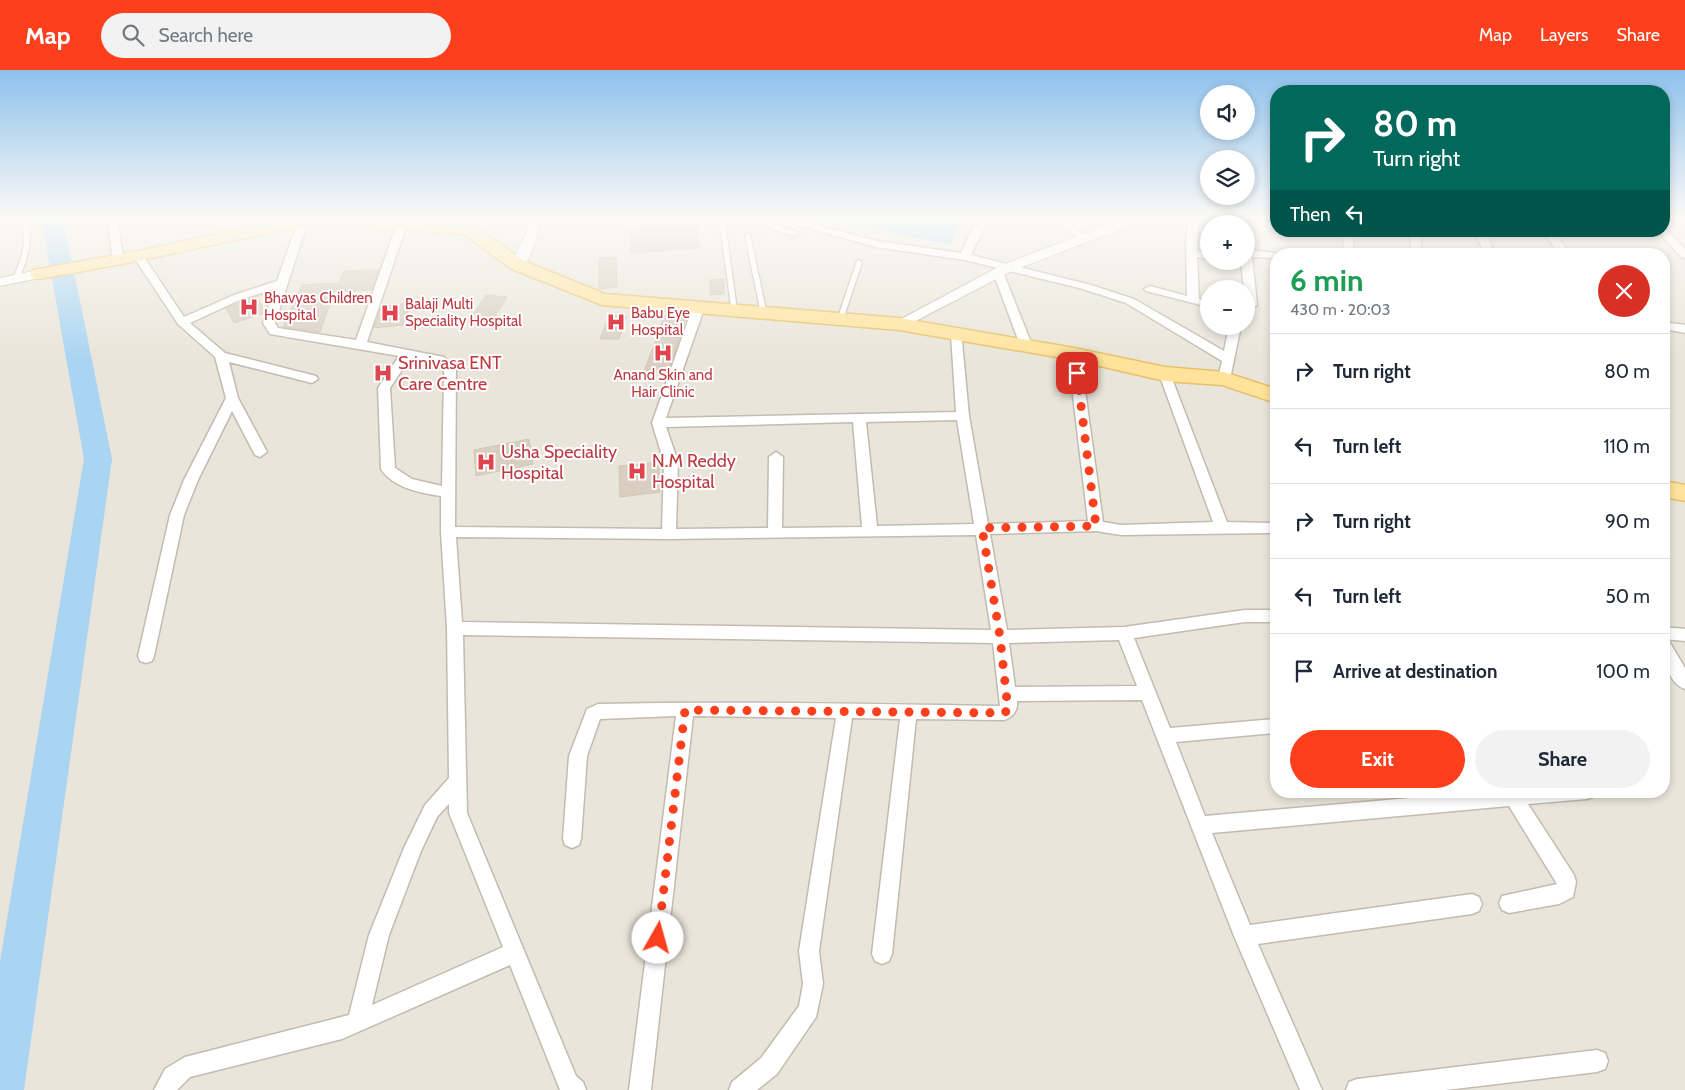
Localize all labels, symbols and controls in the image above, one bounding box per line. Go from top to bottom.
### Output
search box [101,13,451,58]
text: Map [25,21,71,50]
icon: search [119,21,147,49]
text: Search here [159,24,253,47]
text: Map [1479,24,1512,46]
text: Layers [1540,24,1589,46]
text: Share [1617,24,1660,46]
map controls [1200,85,1255,335]
button: sound [1200,85,1255,140]
text: 80 m [1373,102,1457,145]
icon: right [1290,105,1355,170]
text: Turn right [1373,145,1460,172]
button: layers [1200,150,1255,205]
icon: left [1341,200,1369,228]
text: Then [1290,203,1331,226]
button: + [1200,215,1255,270]
text: 6 min [1290,262,1363,299]
button: close [1598,265,1650,317]
button: − [1200,280,1255,335]
place label: Bhavyas Children Hospital [264,289,373,324]
place label: Balaji Multi Speciality Hospital [405,295,522,330]
hospital icon: Bhavyas Children Hospital [238,296,260,318]
text: 430 m · 20:03 [1290,300,1390,319]
hospital icon: Balaji Multi Speciality Hospital [379,302,401,324]
place label: Babu Eye Hospital [631,304,690,339]
hospital icon: Babu Eye Hospital [605,311,627,333]
hospital icon: Anand Skin and Hair Clinic [652,342,674,364]
place label: Srinivasa ENT Care Centre [398,352,502,395]
pin [1056,352,1098,394]
icon: right [1290,357,1318,385]
icon: arrive [1063,359,1091,387]
text: Turn right [1333,360,1411,383]
text: 80 m [1604,360,1650,383]
hospital icon: Srinivasa ENT Care Centre [372,362,394,384]
place label: Anand Skin and Hair Clinic [613,366,713,401]
icon: left [1290,432,1318,460]
text: Turn left [1333,435,1401,458]
text: 110 m [1603,435,1650,458]
place label: Usha Speciality Hospital [501,441,617,484]
place label: N.M Reddy Hospital [652,450,736,493]
hospital icon: Usha Speciality Hospital [475,451,497,473]
hospital icon: N.M Reddy Hospital [626,460,648,482]
icon: right [1290,507,1318,535]
text: Turn right [1333,510,1411,533]
text: 90 m [1605,510,1650,533]
icon: left [1290,582,1318,610]
text: Turn left [1333,585,1401,608]
text: 50 m [1606,585,1650,608]
icon: arrive [1290,657,1318,685]
text: Arrive at destination [1333,660,1497,683]
text: 100 m [1596,660,1650,683]
button: Exit [1290,730,1465,788]
button: Share [1475,730,1650,788]
position arrow [631,911,683,963]

